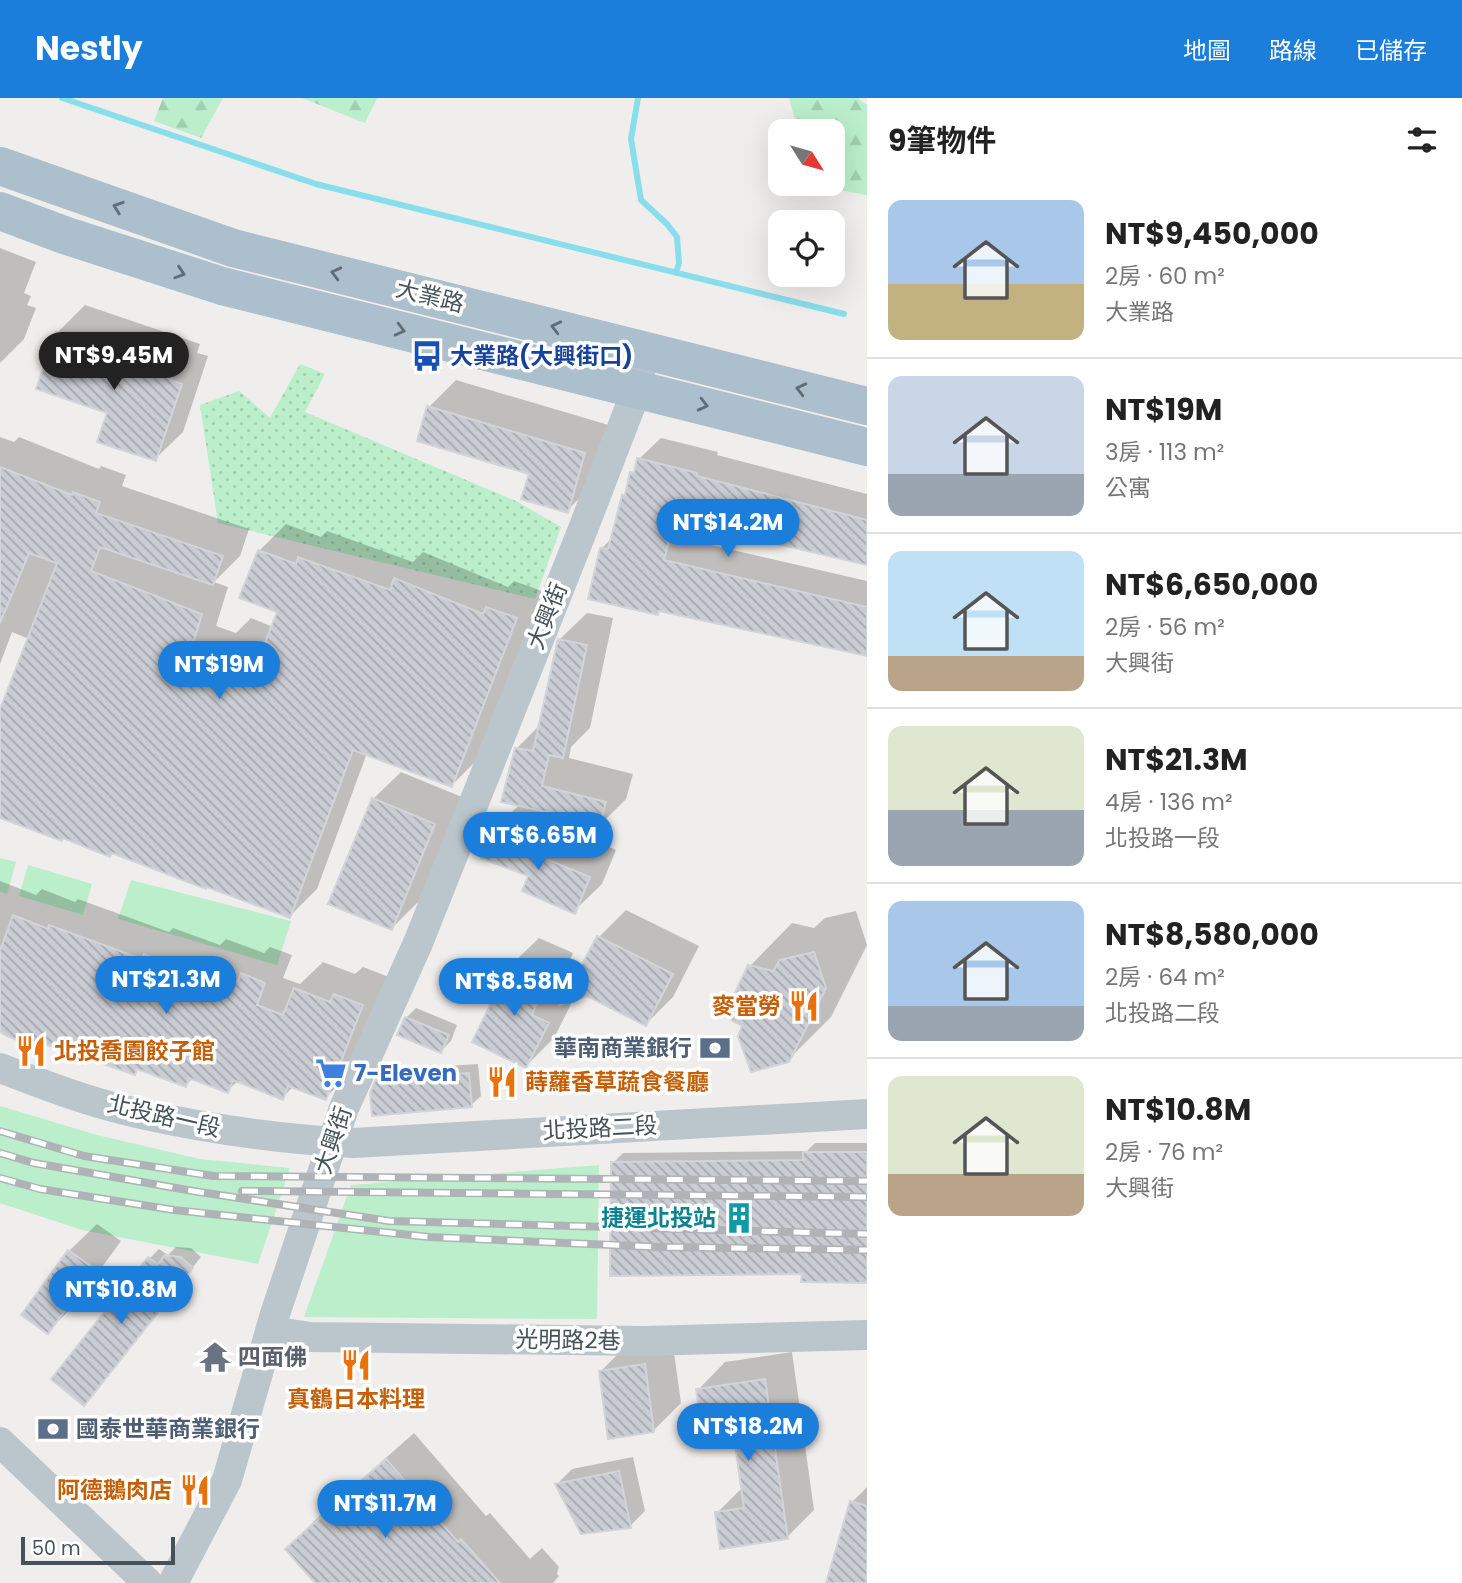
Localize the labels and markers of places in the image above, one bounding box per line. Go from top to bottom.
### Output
pin: NT$9.45M [42,332,186,392]
bus stop icon: 大業路(大興街口) [410,339,444,373]
place label: 大業路(大興街口) [450,340,633,372]
pin: NT$14.2M [656,500,800,559]
pin: NT$19M [162,642,276,701]
pin: NT$6.65M [466,812,610,872]
pin: NT$21.3M [94,956,238,1016]
pin: NT$8.58M [442,958,586,1018]
restaurant icon: 麥當勞 [787,989,821,1023]
place label: 麥當勞 [712,990,781,1022]
bank icon: 華南商業銀行 [698,1031,732,1065]
place label: 華南商業銀行 [554,1032,692,1064]
restaurant icon: 北投喬園餃子館 [14,1034,48,1068]
place label: 北投喬園餃子館 [54,1035,215,1067]
supermarket icon: 7-Eleven [314,1056,348,1090]
place label: 7-Eleven [354,1057,457,1089]
restaurant icon: 蒔蘿香草蔬食餐廳 [485,1065,519,1099]
place label: 蒔蘿香草蔬食餐廳 [525,1066,709,1098]
building icon: 捷運北投站 [722,1201,756,1235]
place label: 捷運北投站 [601,1202,716,1234]
pin: NT$10.8M [49,1266,193,1326]
temple icon: 四面佛 [198,1340,232,1374]
place label: 四面佛 [238,1341,307,1373]
restaurant icon: 真鶴日本料理 [339,1348,373,1382]
place label: 真鶴日本料理 [287,1383,425,1415]
pin: NT$18.2M [676,1404,820,1463]
bank icon: 國泰世華商業銀行 [36,1412,70,1446]
place label: 國泰世華商業銀行 [76,1413,260,1445]
restaurant icon: 阿德鵝肉店 [178,1473,212,1507]
place label: 阿德鵝肉店 [57,1474,172,1506]
pin: NT$11.7M [313,1480,457,1540]

